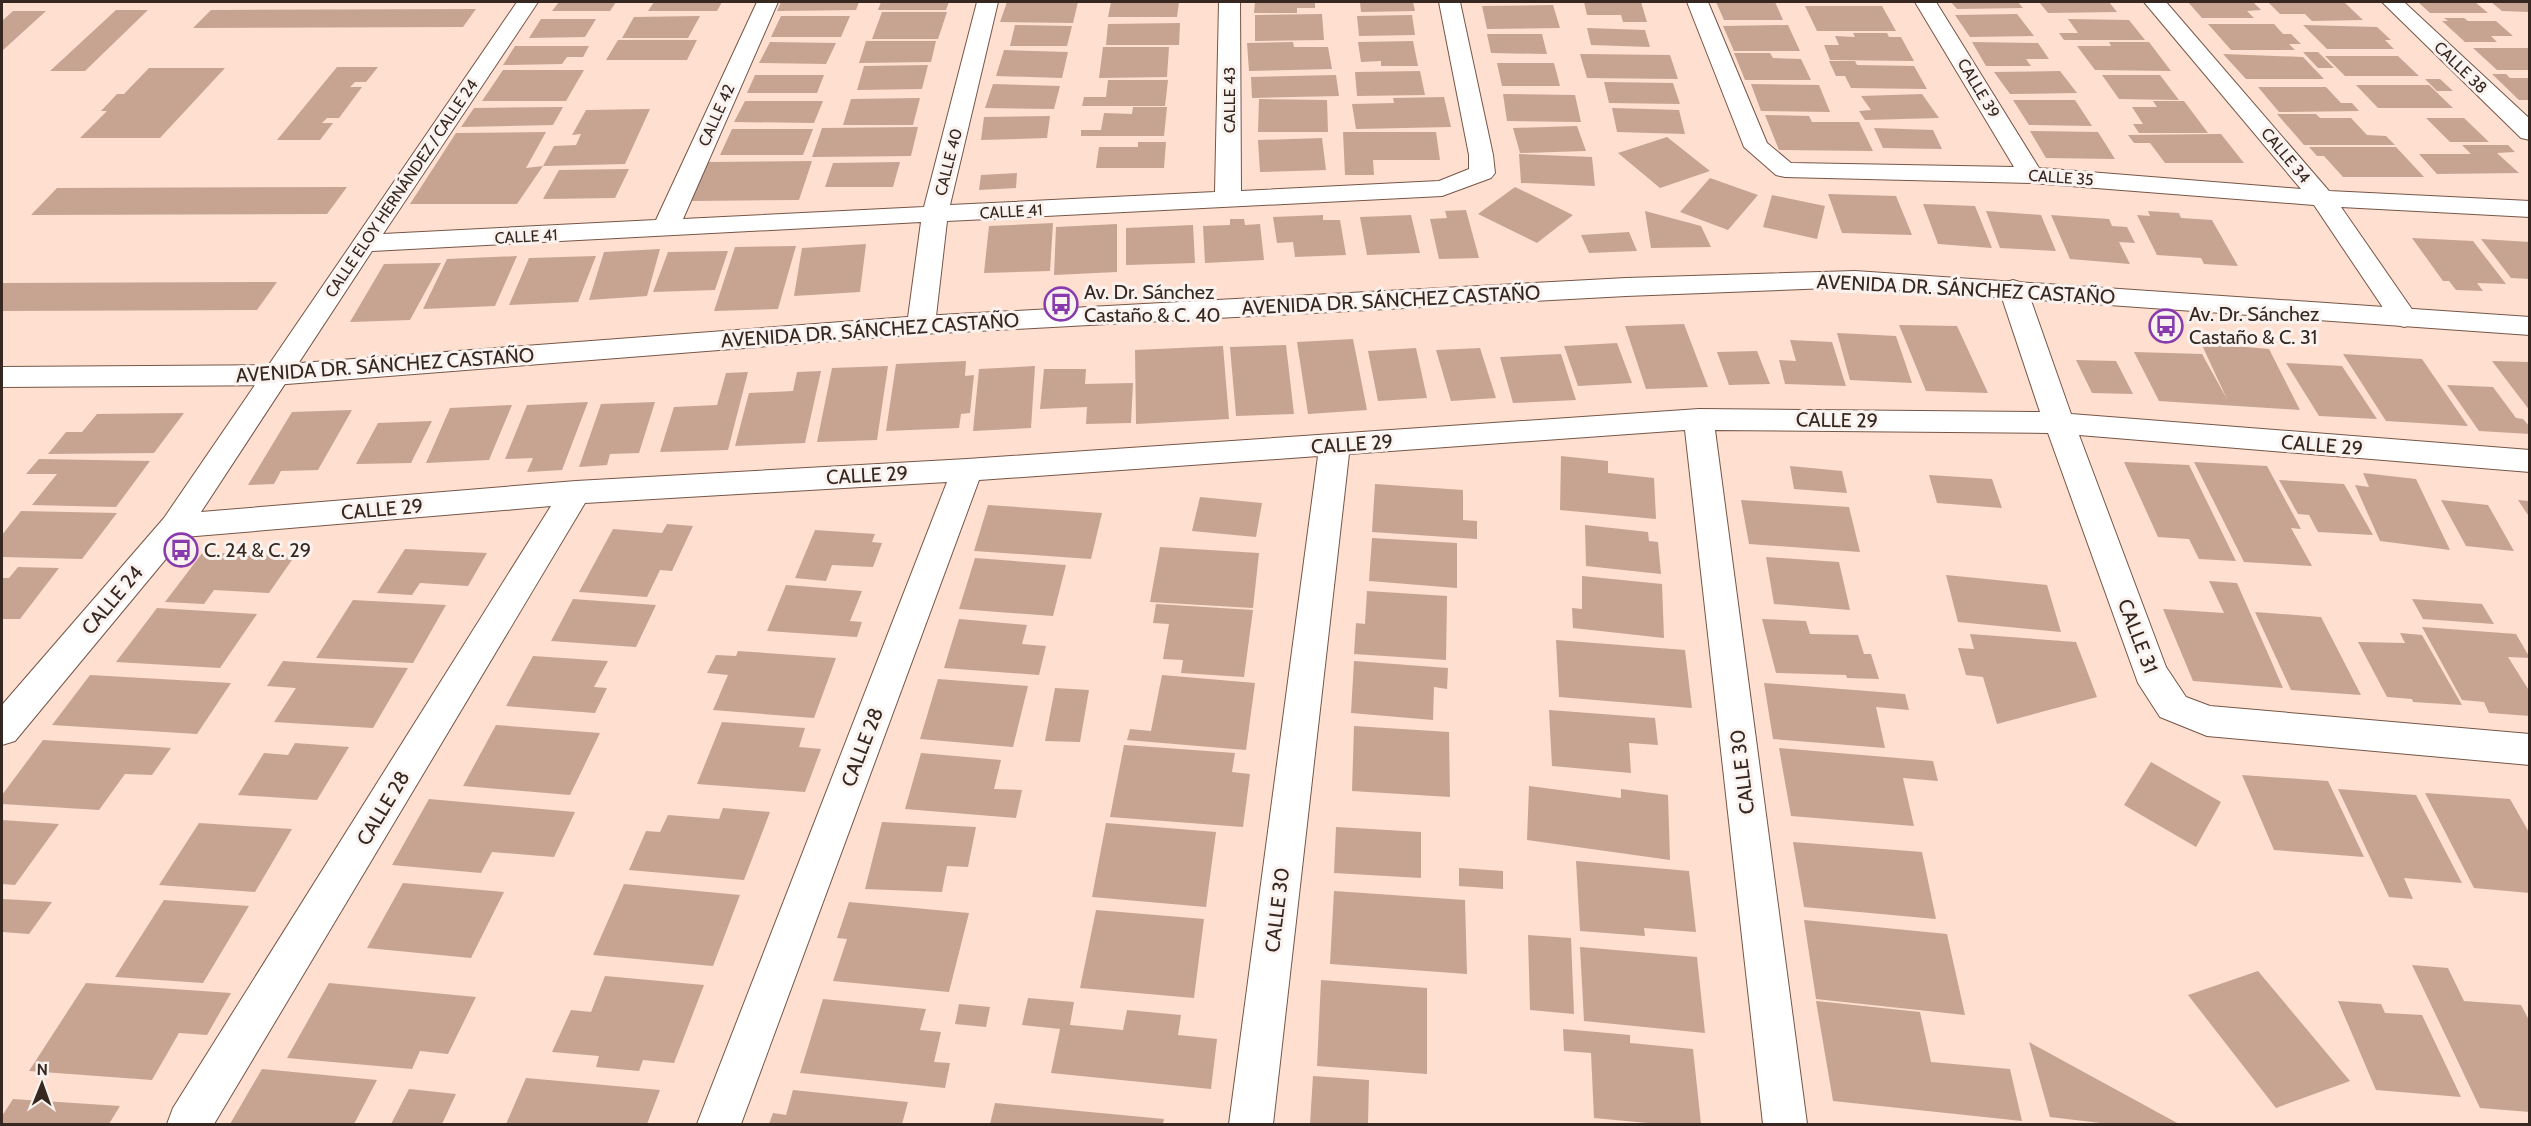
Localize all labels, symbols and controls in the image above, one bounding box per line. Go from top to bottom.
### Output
street label: CALLE 38 [2430,37,2491,97]
street label: CALLE 39 [1953,55,2004,121]
street label: CALLE 43 [1220,67,1239,133]
street label: CALLE ELOY HERNÁNDEZ / CALLE 24 [321,76,482,301]
street label: CALLE 42 [694,81,739,149]
street label: CALLE 34 [2257,124,2314,187]
street label: CALLE 40 [931,127,966,198]
street label: CALLE 35 [2028,166,2094,189]
street label: CALLE 41 [979,200,1043,223]
street label: CALLE 41 [494,225,558,248]
street label: AVENIDA DR. SÁNCHEZ CASTAÑO [1816,269,2116,309]
place label: Av. Dr. Sánchez Castaño & C. 40 [1084,280,1220,327]
street label: AVENIDA DR. SÁNCHEZ CASTAÑO [1241,280,1541,320]
bus stop icon: Av. Dr. Sánchez Castaño & C. 40 [1043,286,1079,322]
place label: Av. Dr. Sánchez Castaño & C. 31 [2189,302,2319,349]
street label: AVENIDA DR. SÁNCHEZ CASTAÑO [720,308,1020,352]
bus stop icon: Av. Dr. Sánchez Castaño & C. 31 [2148,308,2184,344]
street label: AVENIDA DR. SÁNCHEZ CASTAÑO [235,343,535,387]
street label: CALLE 29 [1796,407,1878,433]
street label: CALLE 29 [1310,429,1394,459]
street label: CALLE 29 [2280,429,2364,461]
street label: CALLE 29 [825,461,909,489]
street label: CALLE 29 [340,493,424,525]
bus stop icon: C. 24 & C. 29 [163,532,199,568]
place label: C. 24 & C. 29 [204,538,311,562]
street label: CALLE 24 [76,560,148,639]
street label: CALLE 31 [2113,595,2163,677]
street label: CALLE 28 [836,704,888,790]
street label: CALLE 30 [1725,728,1759,816]
street label: CALLE 28 [351,766,415,850]
street label: CALLE 30 [1260,866,1294,954]
north arrow [12,1054,72,1114]
text: N [36,1060,48,1079]

